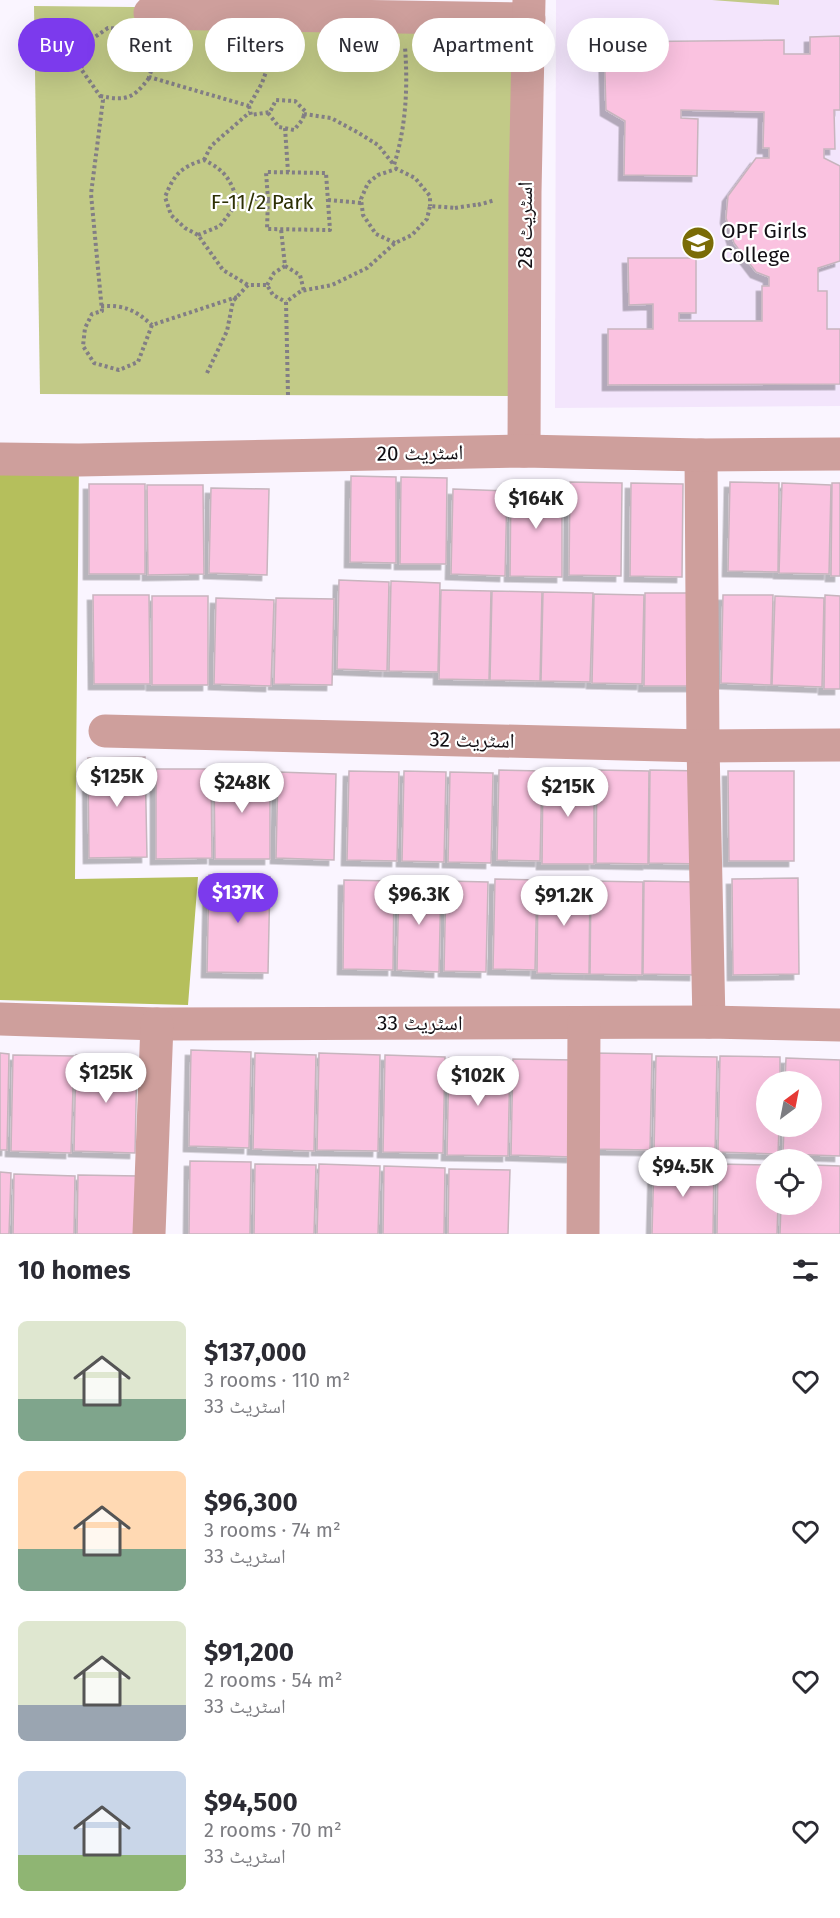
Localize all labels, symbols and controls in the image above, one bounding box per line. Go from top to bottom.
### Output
chip: Buy [18,18,95,72]
chip: Rent [107,18,193,72]
chip: Filters [205,18,305,72]
chip: New [317,18,400,72]
chip: Apartment [412,18,555,72]
chip: House [567,18,669,72]
street label: اسٹریٹ 28 [512,182,538,268]
park label: F-11/2 Park [211,189,313,215]
place label: OPF Girls College [721,218,807,268]
school or university icon: OPF Girls College [680,225,716,261]
street label: اسٹریٹ 20 [376,439,464,467]
pin: $164K [494,479,578,530]
text: $164K [509,486,563,510]
street label: اسٹریٹ 32 [429,726,515,754]
pin: $125K [75,757,159,808]
pin: $248K [200,763,284,814]
text: $125K [90,764,144,788]
pin: $215K [526,767,610,818]
text: $248K [214,770,270,794]
text: $215K [541,774,595,798]
pin: $137K [196,873,280,924]
pin: $96.3K [370,875,468,926]
pin: $91.2K [515,876,613,927]
text: $137K [212,880,264,904]
text: $96.3K [388,882,450,906]
text: $91.2K [535,883,593,907]
street label: اسٹریٹ 33 [377,1010,463,1036]
pin: $125K [64,1053,148,1104]
pin: $102K [436,1056,520,1107]
text: $125K [79,1060,133,1084]
text: $102K [451,1063,505,1087]
north arrow [756,1071,822,1137]
map controls [756,1071,822,1215]
pin: $94.5K [634,1147,732,1198]
button: locate [756,1149,822,1215]
text: $94.5K [652,1154,714,1178]
icon: filters [789,1254,822,1287]
text: 10 homes [18,1255,131,1286]
text: $137,000 [204,1337,306,1368]
icon: home [66,1345,138,1417]
icon: heart [789,1365,822,1398]
text: 3 rooms · 110 m² [204,1368,350,1392]
text: اسٹریٹ 33 [204,1394,286,1418]
text: $96,300 [204,1487,298,1518]
icon: home [66,1495,138,1567]
icon: heart [789,1515,822,1548]
text: 3 rooms · 74 m² [204,1518,341,1542]
text: اسٹریٹ 33 [204,1544,286,1568]
text: $91,200 [204,1637,294,1668]
icon: home [66,1645,138,1717]
icon: heart [789,1665,822,1698]
text: 2 rooms · 54 m² [204,1668,343,1692]
text: اسٹریٹ 33 [204,1694,286,1718]
text: $94,500 [204,1787,298,1818]
icon: home [66,1795,138,1867]
icon: heart [789,1815,822,1848]
text: 2 rooms · 70 m² [204,1818,342,1842]
text: اسٹریٹ 33 [204,1844,286,1868]

